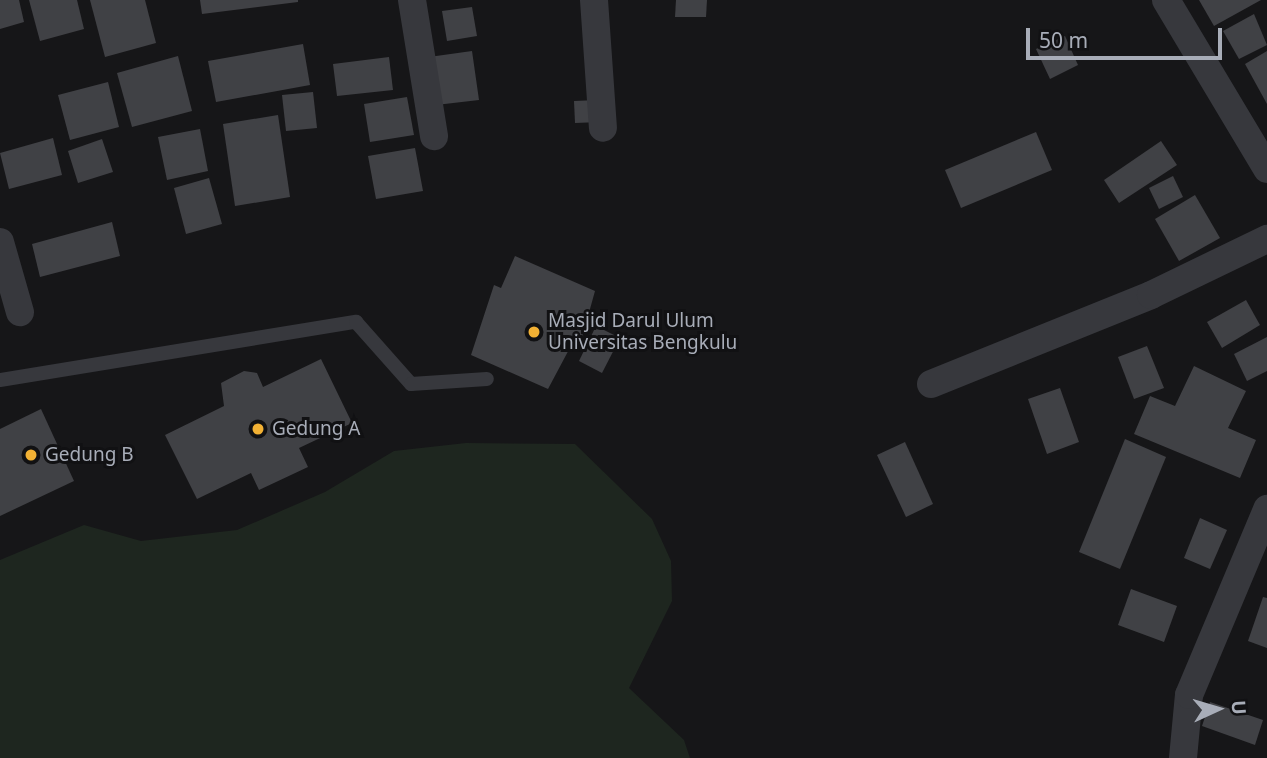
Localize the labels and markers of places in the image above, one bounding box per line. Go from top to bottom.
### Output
place label: Masjid Darul Ulum Universitas Bengkulu [548,310,737,354]
marker: Masjid Darul Ulum Universitas Bengkulu [526,324,542,340]
place label: Gedung A [272,418,360,440]
marker: Gedung A [250,421,266,437]
place label: Gedung B [45,444,134,466]
marker: Gedung B [23,447,39,463]

